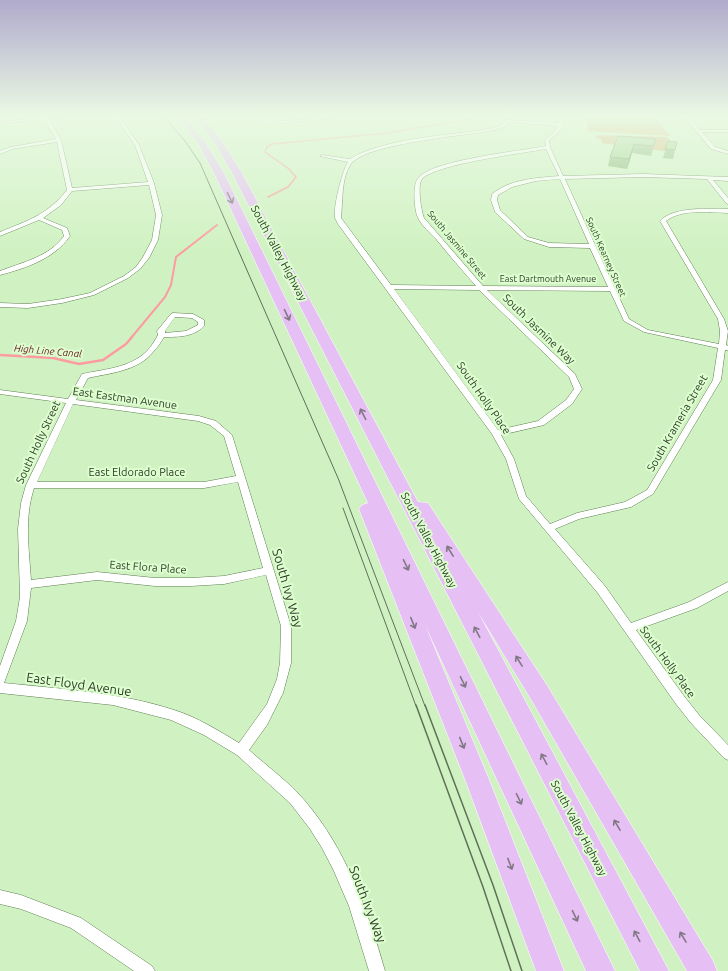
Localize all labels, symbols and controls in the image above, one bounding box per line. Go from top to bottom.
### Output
one-way arrow [227,191,235,203]
street label: South Valley Highway [249,203,310,303]
street label: South Jasmine Street [426,209,489,282]
street label: South Kearney Street [584,216,628,299]
street label: East Dartmouth Avenue [500,274,596,284]
street label: South Jasmine Way [501,292,578,367]
one-way arrow [284,309,291,321]
water label: High Line Canal [14,343,83,359]
street label: South Holly Place [455,360,513,436]
street label: South Krameria Street [644,372,710,473]
street label: East Eastman Avenue [72,385,178,411]
street label: South Holly Street [14,398,63,485]
one-way arrow [359,409,367,421]
street label: East Eldorado Place [89,466,185,478]
street label: South Valley Highway [399,490,460,590]
one-way arrow [446,545,454,557]
street label: South Ivy Way [270,547,306,629]
street label: East Flora Place [109,558,187,576]
one-way arrow [403,558,410,570]
one-way arrow [409,616,417,628]
street label: South Holly Place [638,624,698,700]
one-way arrow [472,626,480,638]
one-way arrow [515,655,523,667]
street label: East Floyd Avenue [25,670,133,698]
one-way arrow [460,675,467,687]
one-way arrow [459,737,466,749]
one-way arrow [539,754,547,766]
street label: South Valley Highway [549,778,610,878]
one-way arrow [516,793,523,805]
one-way arrow [613,819,621,831]
one-way arrow [506,858,514,870]
street label: South Ivy Way [347,864,389,944]
one-way arrow [572,910,579,922]
one-way arrow [632,931,640,943]
one-way arrow [679,931,687,943]

